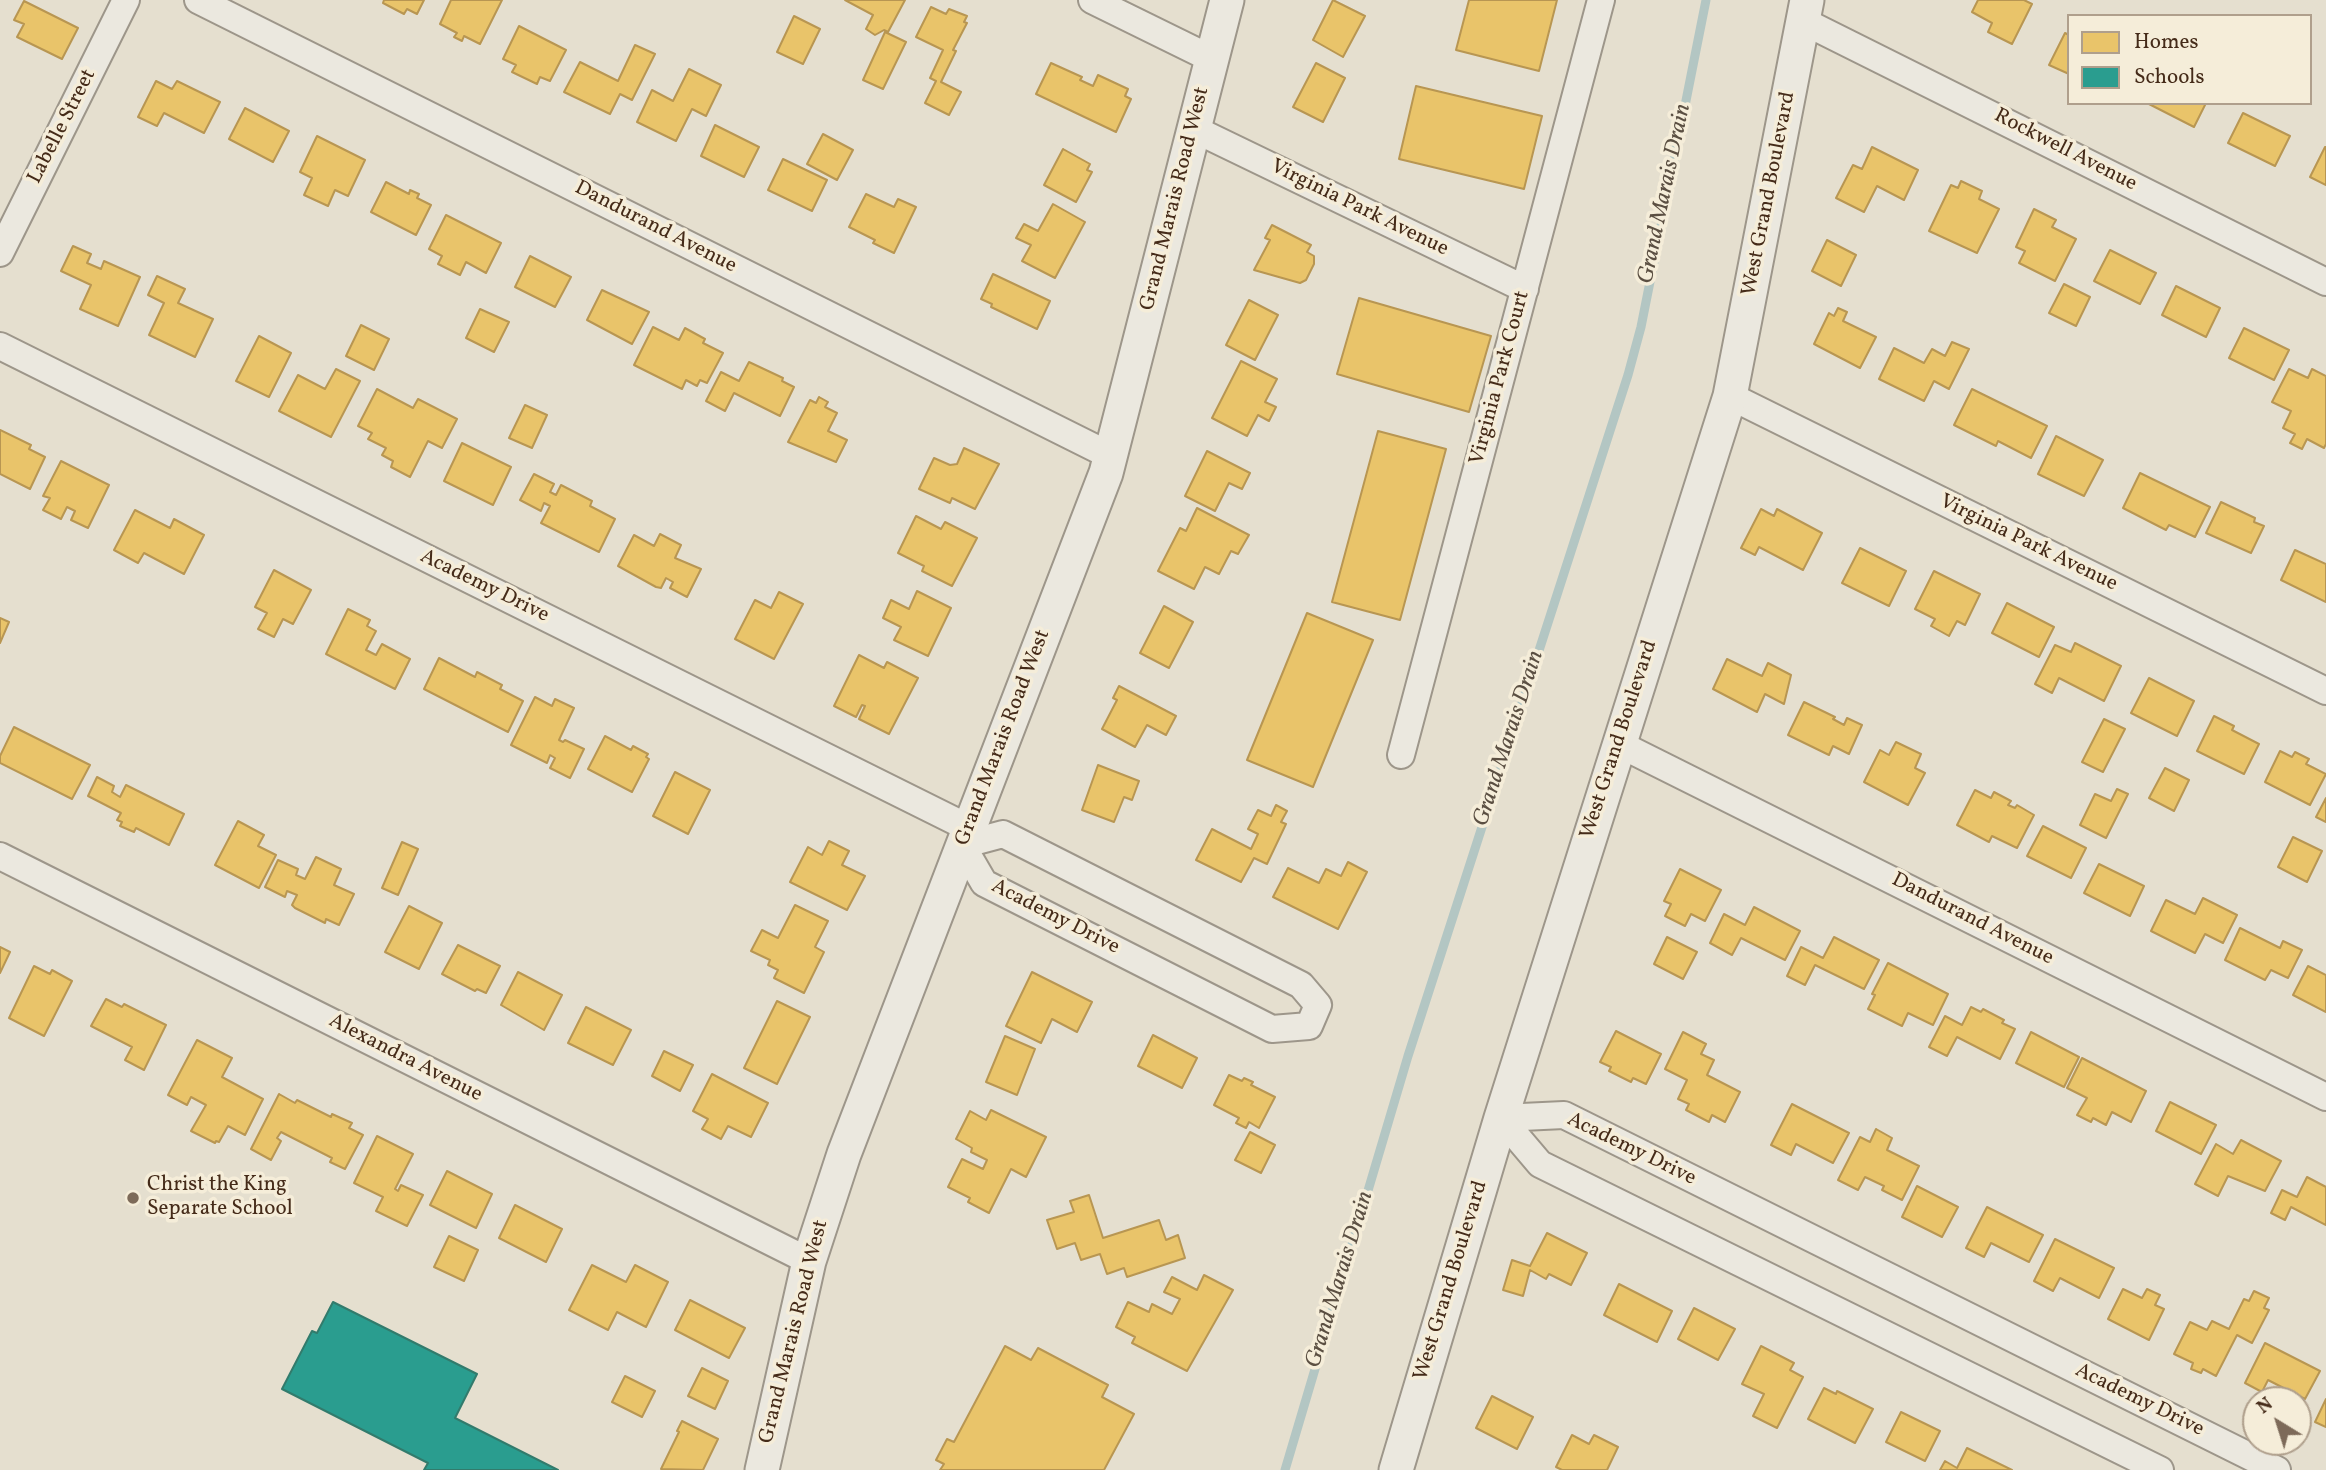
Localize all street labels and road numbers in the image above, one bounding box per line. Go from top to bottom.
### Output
street label: Labelle Street [23,65,103,189]
street label: Grand Marais Road West [1136,85,1216,313]
street label: West Grand Boulevard [1738,90,1802,298]
street label: Rockwell Avenue [1989,104,2141,198]
street label: Virginia Park Avenue [1266,155,1452,263]
street label: Dandurand Avenue [570,176,740,280]
street label: Virginia Park Court [1466,288,1536,468]
street label: Virginia Park Avenue [1935,490,2121,598]
street label: Academy Drive [415,545,553,629]
street label: Grand Marais Road West [951,626,1057,850]
street label: West Grand Boulevard [1576,637,1664,843]
street label: Dandurand Avenue [1887,868,2057,972]
street label: Academy Drive [987,875,1123,961]
street label: Alexandra Avenue [324,1009,486,1109]
street label: Academy Drive [1562,1108,1700,1192]
street label: West Grand Boulevard [1410,1178,1494,1384]
street label: Grand Marais Road West [755,1218,835,1446]
street label: Academy Drive [2070,1359,2208,1443]

